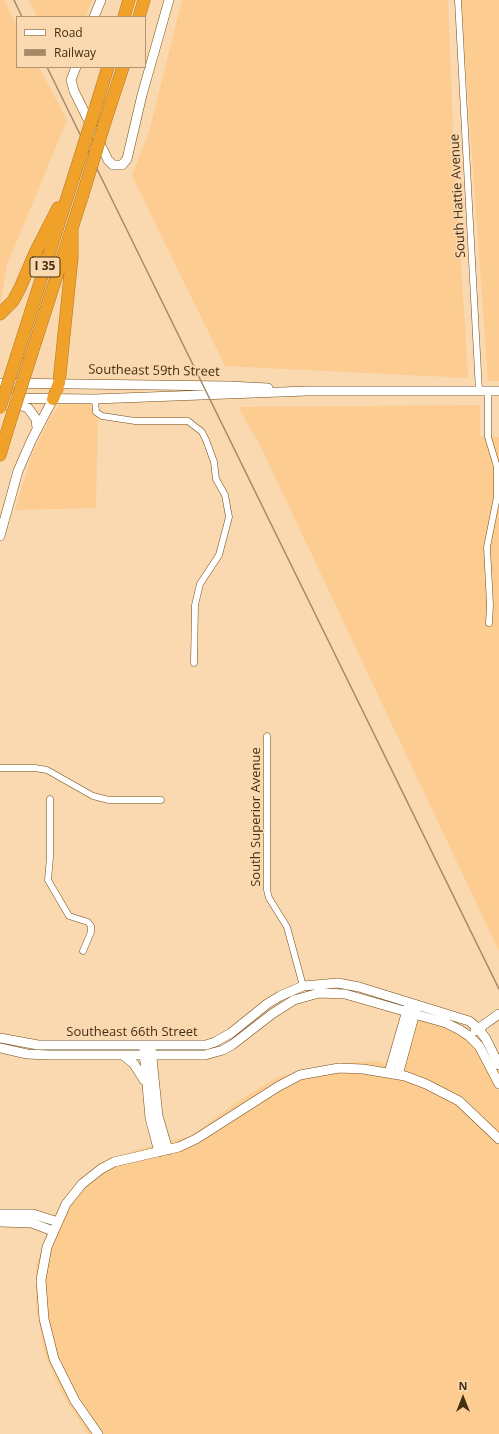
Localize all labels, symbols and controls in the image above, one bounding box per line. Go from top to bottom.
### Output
legend [16,16,146,68]
text: Road [54,24,83,41]
text: Railway [54,44,96,61]
street label: South Hattie Avenue [447,134,469,258]
road number: I 35 [30,257,60,277]
street label: Southeast 59th Street [88,362,220,380]
street label: South Superior Avenue [248,747,264,887]
street label: Southeast 66th Street [66,1024,198,1040]
north arrow [443,1378,483,1418]
text: N [459,1378,467,1393]

